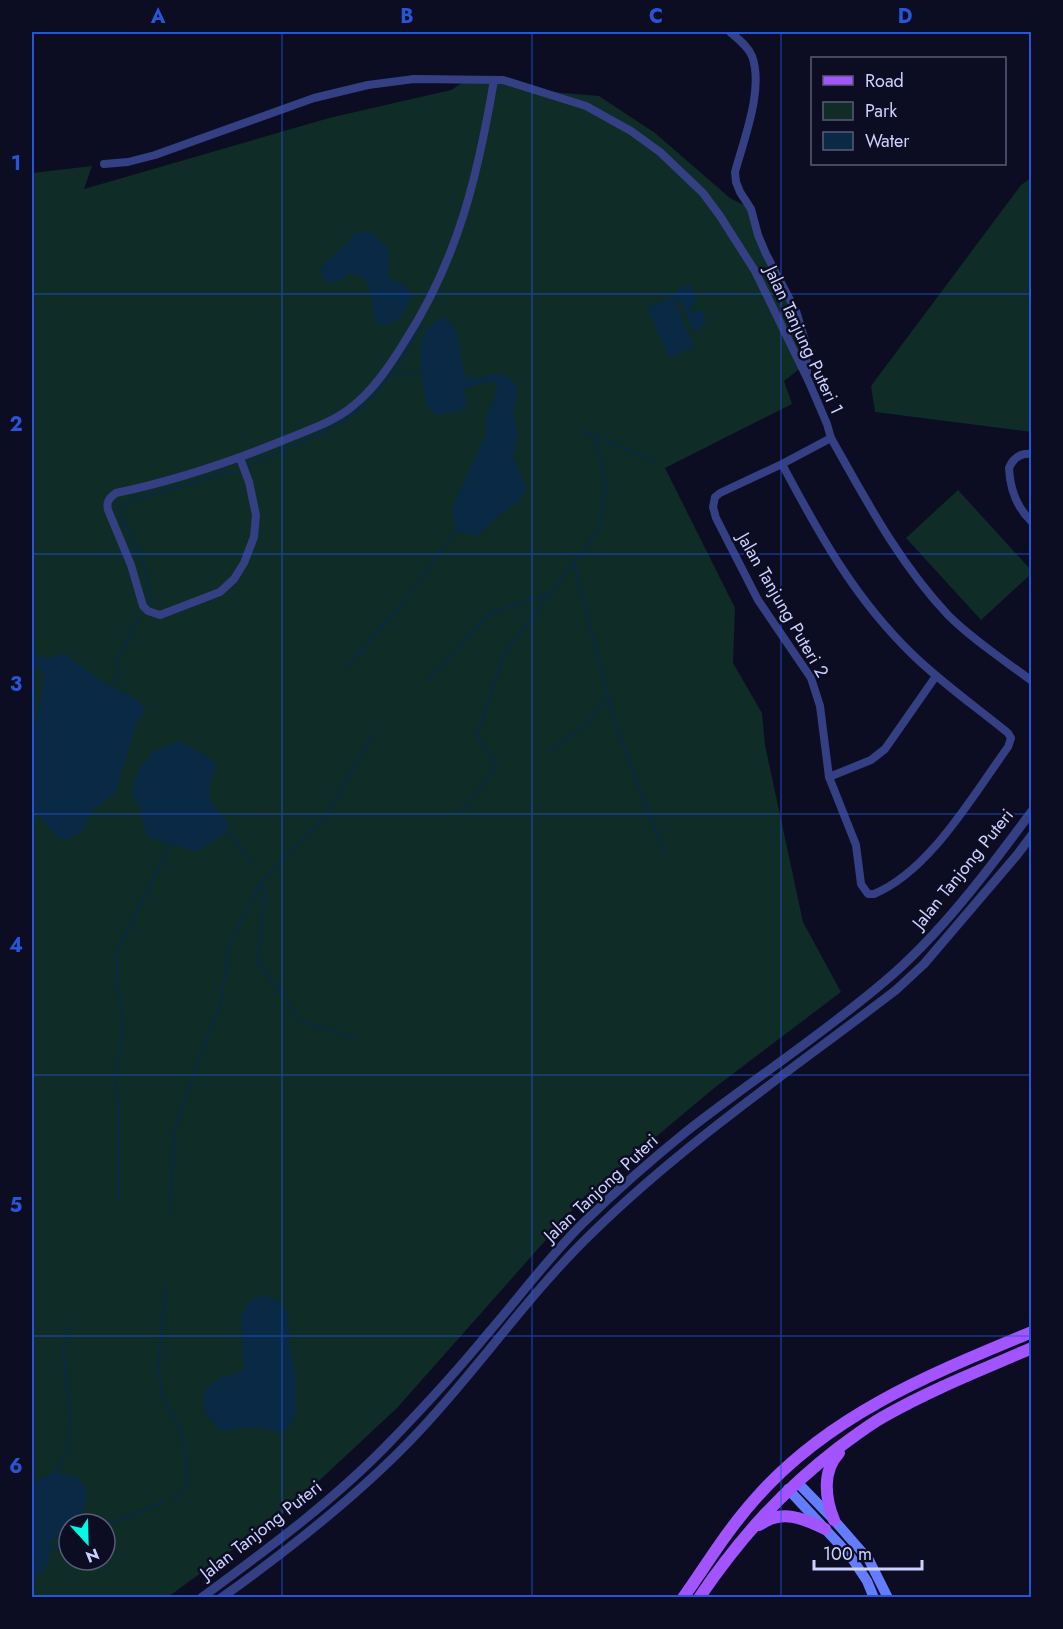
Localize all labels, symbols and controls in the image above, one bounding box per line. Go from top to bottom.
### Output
text: A [150,2,166,31]
text: B [400,2,414,31]
text: C [649,2,663,31]
text: D [898,2,912,31]
legend [811,57,1006,165]
text: Road [865,68,904,94]
text: Park [865,98,897,124]
text: Water [865,128,910,154]
text: 1 [11,149,21,178]
street label: Jalan Tanjung Puteri 1 [757,260,850,419]
text: 2 [9,410,23,439]
street label: Jalan Tanjung Puteri 2 [730,526,835,682]
text: 3 [10,670,22,699]
street label: Jalan Tanjong Puteri [905,803,1020,936]
text: 4 [9,931,23,960]
street label: Jalan Tanjong Puteri [536,1128,664,1249]
text: 5 [10,1191,23,1220]
text: 6 [9,1452,23,1481]
street label: Jalan Tanjong Puteri [193,1474,327,1587]
north arrow [57,1512,117,1572]
scale bar [814,1533,922,1571]
text: 100 m [823,1541,872,1567]
text: N [82,1542,103,1568]

